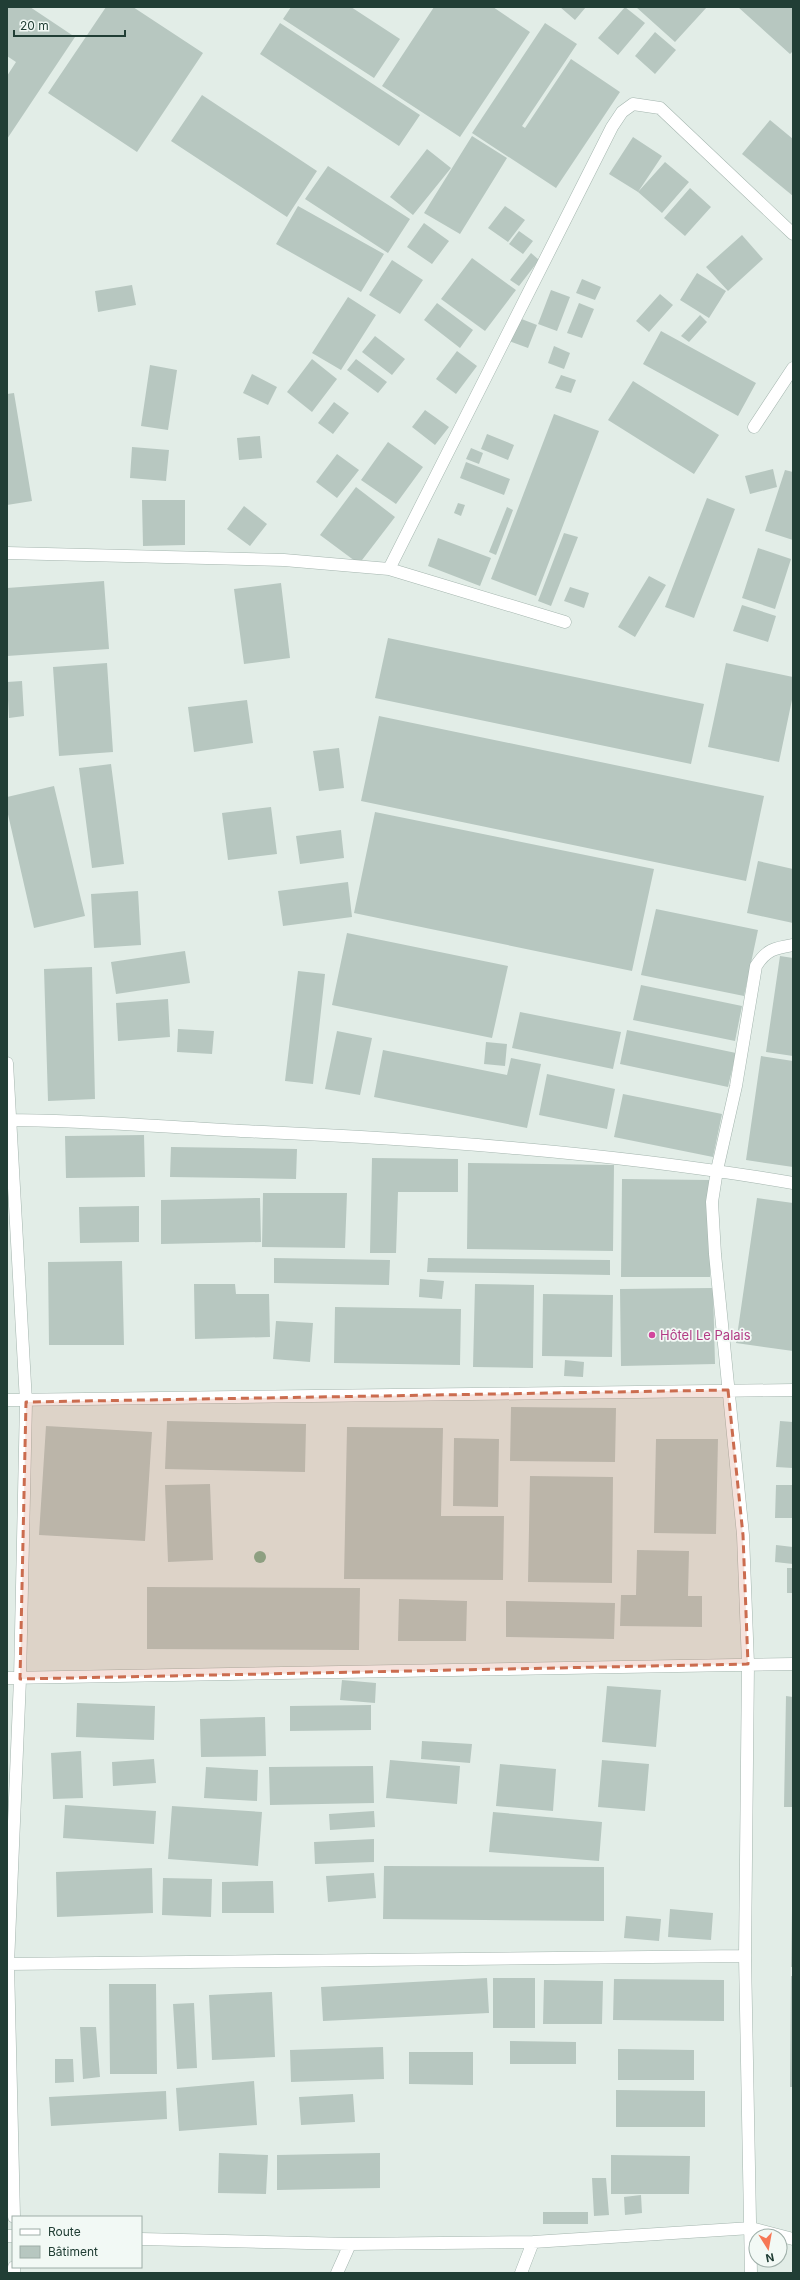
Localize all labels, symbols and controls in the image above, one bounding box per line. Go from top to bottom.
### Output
scale bar [14,12,125,38]
text: 20 m [20,18,49,33]
place label: Hôtel Le Palais [660,1327,751,1343]
marker: Hôtel Le Palais [647,1330,657,1340]
legend [12,2216,142,2268]
text: Route [48,2224,81,2239]
north arrow [748,2228,788,2268]
text: Bâtiment [48,2244,98,2259]
text: N [764,2250,775,2265]

